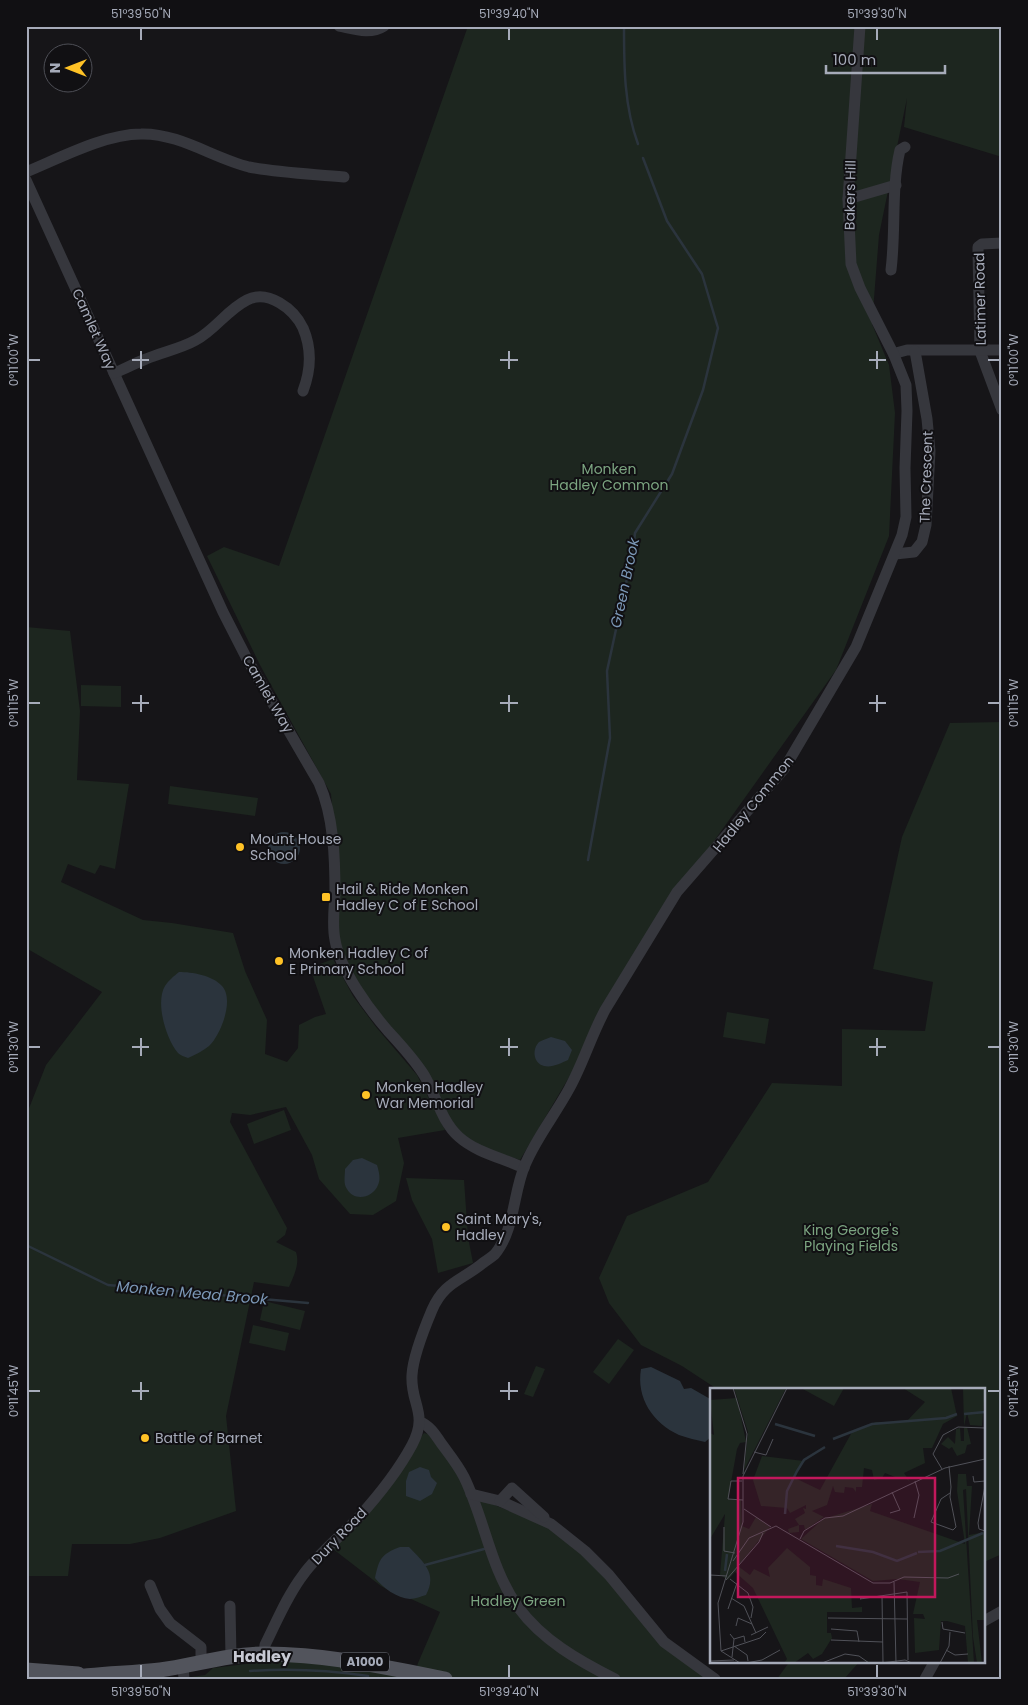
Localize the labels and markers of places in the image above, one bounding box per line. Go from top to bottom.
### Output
place label: Mount House School [250,829,342,865]
marker: Mount House School [234,841,246,853]
place label: Hail & Ride Monken Hadley C of E School [336,879,478,915]
marker: Hail & Ride Monken Hadley C of E School [320,891,332,903]
place label: Monken Hadley C of E Primary School [289,943,428,979]
marker: Monken Hadley C of E Primary School [273,955,285,967]
place label: Monken Hadley War Memorial [376,1077,483,1113]
marker: Monken Hadley War Memorial [360,1089,372,1101]
place label: Saint Mary's, Hadley [456,1209,542,1245]
marker: Saint Mary's, Hadley [440,1221,452,1233]
place label: Battle of Barnet [155,1428,262,1448]
marker: Battle of Barnet [139,1432,151,1444]

